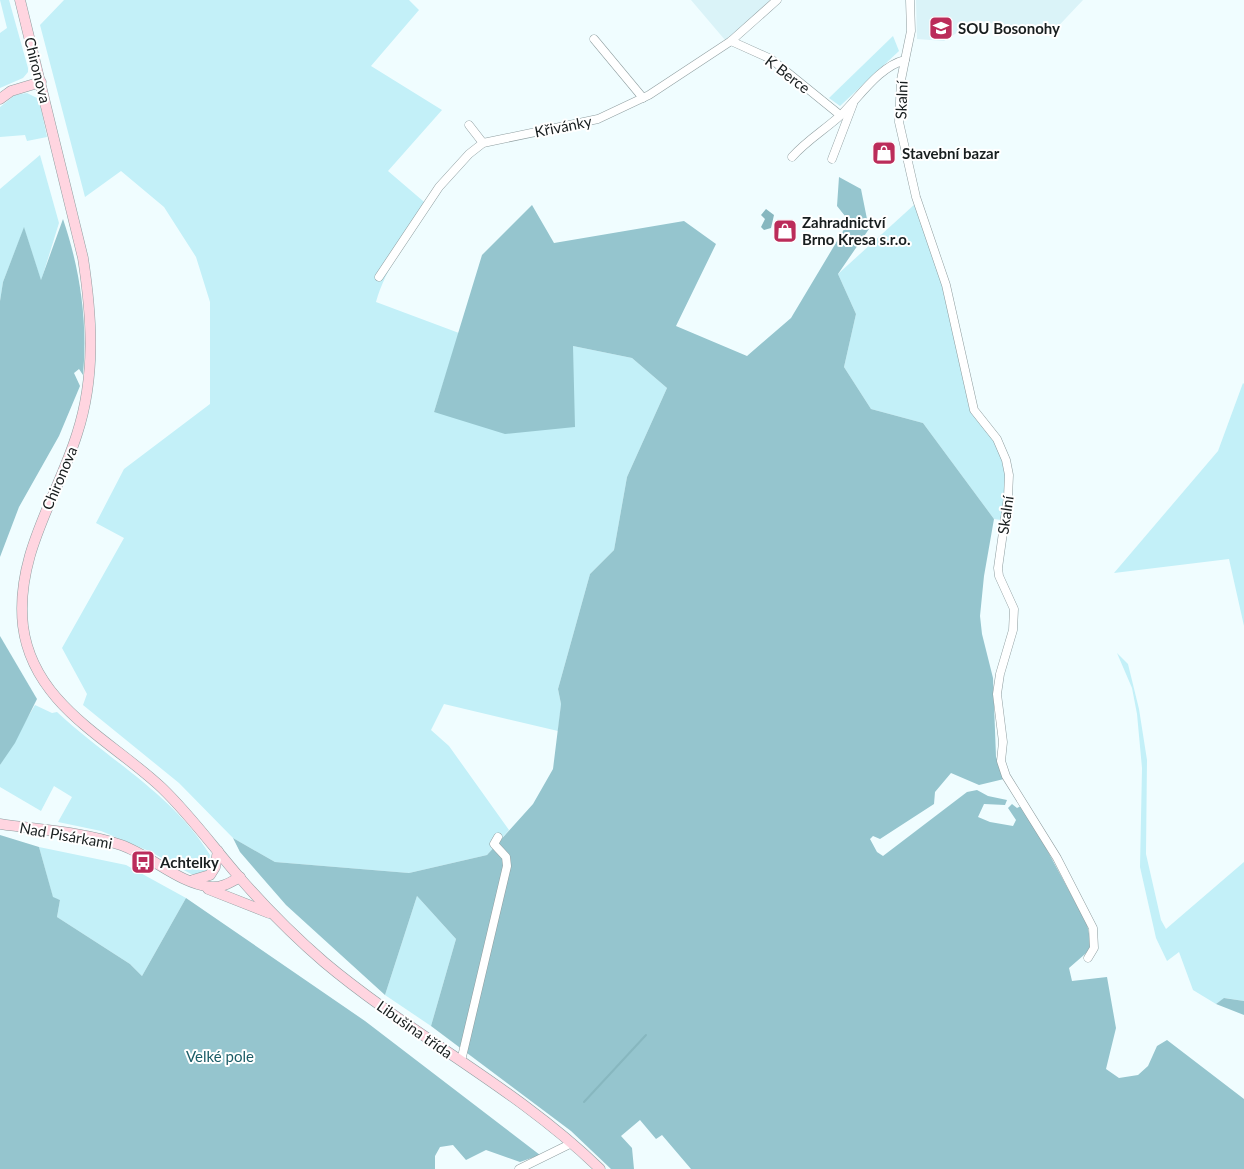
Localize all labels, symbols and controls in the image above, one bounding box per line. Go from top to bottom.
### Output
school or university icon: SOU Bosonohy [928,15,954,41]
place label: SOU Bosonohy [958,19,1060,37]
street label: Chironova [21,35,55,105]
street label: K Berce [762,51,814,97]
street label: Skalní [891,79,911,120]
street label: Křivánky [533,112,593,140]
shop icon: Stavební bazar [871,140,897,166]
place label: Stavební bazar [902,144,1000,162]
place label: Zahradnictví Brno Kresa s.r.o. [802,213,910,248]
shop icon: Zahradnictví Brno Kresa s.r.o. [772,218,798,244]
street label: Chironova [38,443,80,513]
street label: Skalní [993,493,1017,535]
street label: Nad Pisárkami [18,818,114,852]
bus stop icon: Achtelky [130,849,156,875]
place label: Achtelky [159,853,219,871]
street label: Libušina třída [374,996,456,1062]
park label: Velké pole [186,1047,254,1065]

